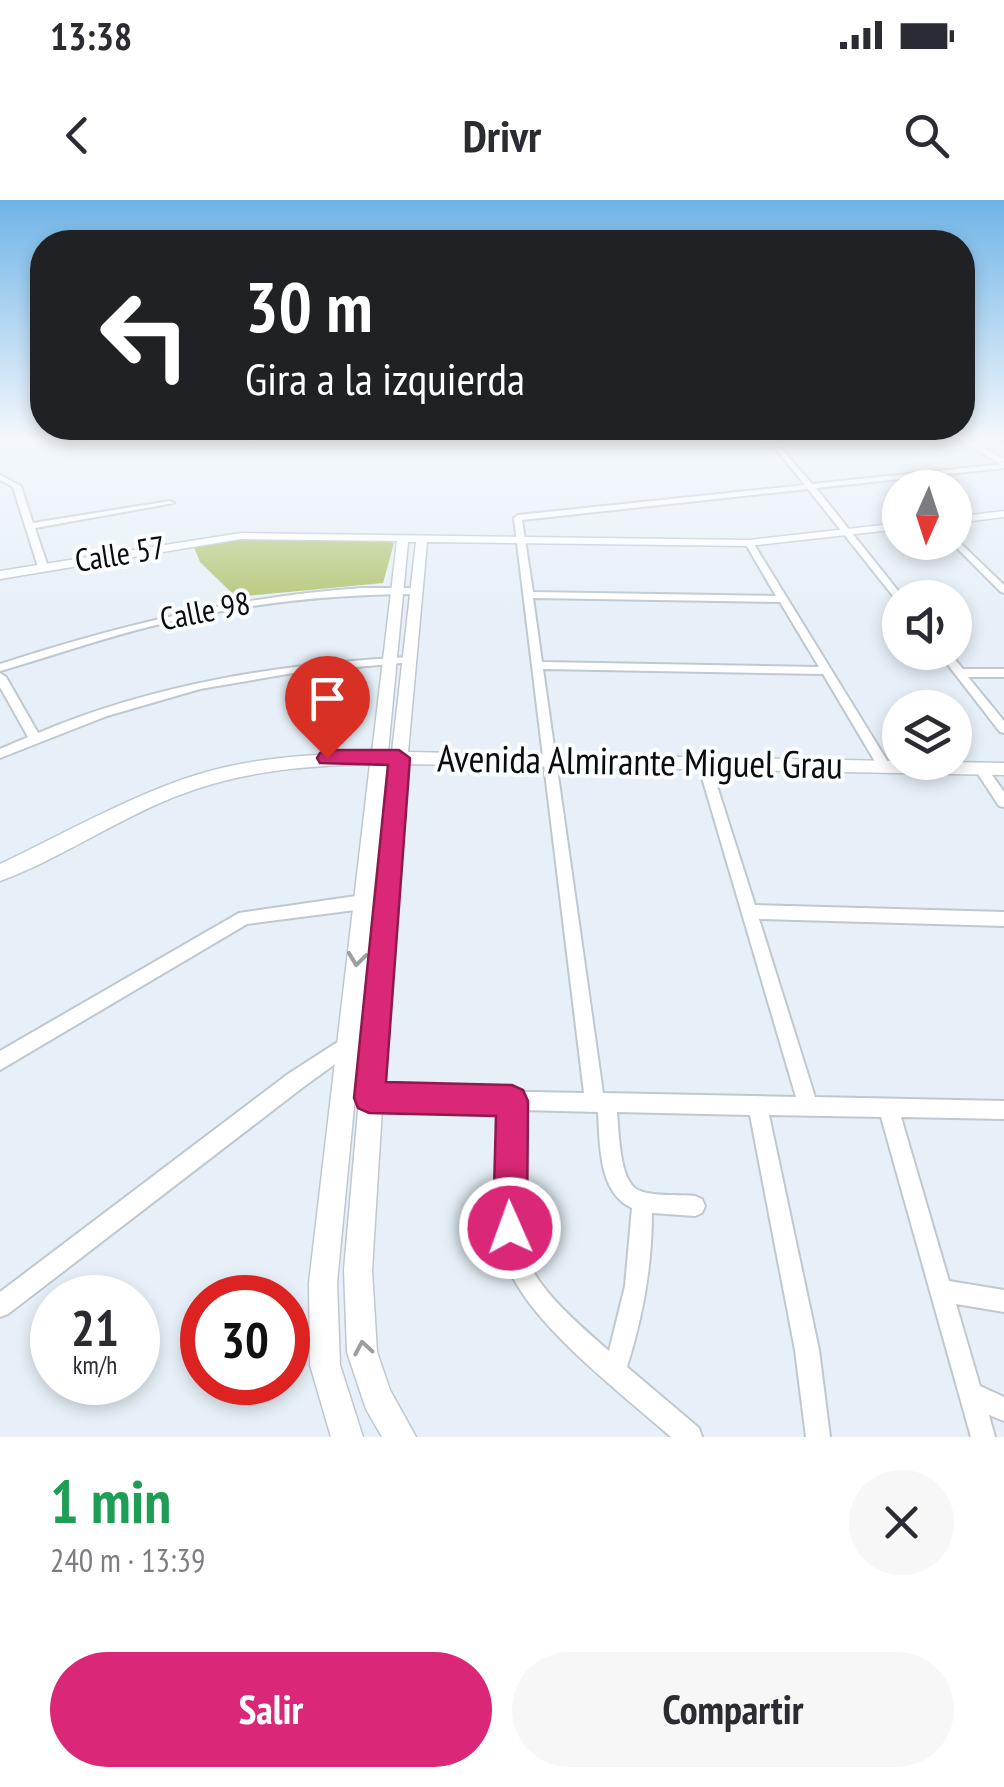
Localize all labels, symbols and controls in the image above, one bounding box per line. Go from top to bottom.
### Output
text: 13:38 [50,11,132,60]
text: Drivr [463,106,541,164]
icon: back [50,108,105,163]
icon: search [899,108,954,163]
text: 30 m [245,261,373,351]
icon: left [80,270,210,400]
text: Gira a la izquierda [245,349,525,407]
north arrow [882,470,972,560]
map controls [882,470,972,780]
street label: Calle 57 [72,525,168,581]
button: sound [882,580,972,670]
street label: Calle 98 [156,581,253,639]
pin [285,656,370,759]
icon: arrive [300,671,355,726]
button: layers [882,690,972,780]
street label: Avenida Almirante Miguel Grau [437,732,843,789]
one-way arrow [347,951,368,967]
position arrow [458,1176,562,1280]
speed limit sign: 30 [180,1275,310,1405]
text: 21 [71,1295,119,1360]
one-way arrow [353,1340,374,1357]
text: km/h [73,1349,117,1381]
text: 1 min [50,1462,171,1540]
button: close [849,1470,954,1575]
text: 240 m · 13:39 [50,1539,205,1581]
button: Salir [50,1652,492,1767]
button: Compartir [512,1652,954,1767]

